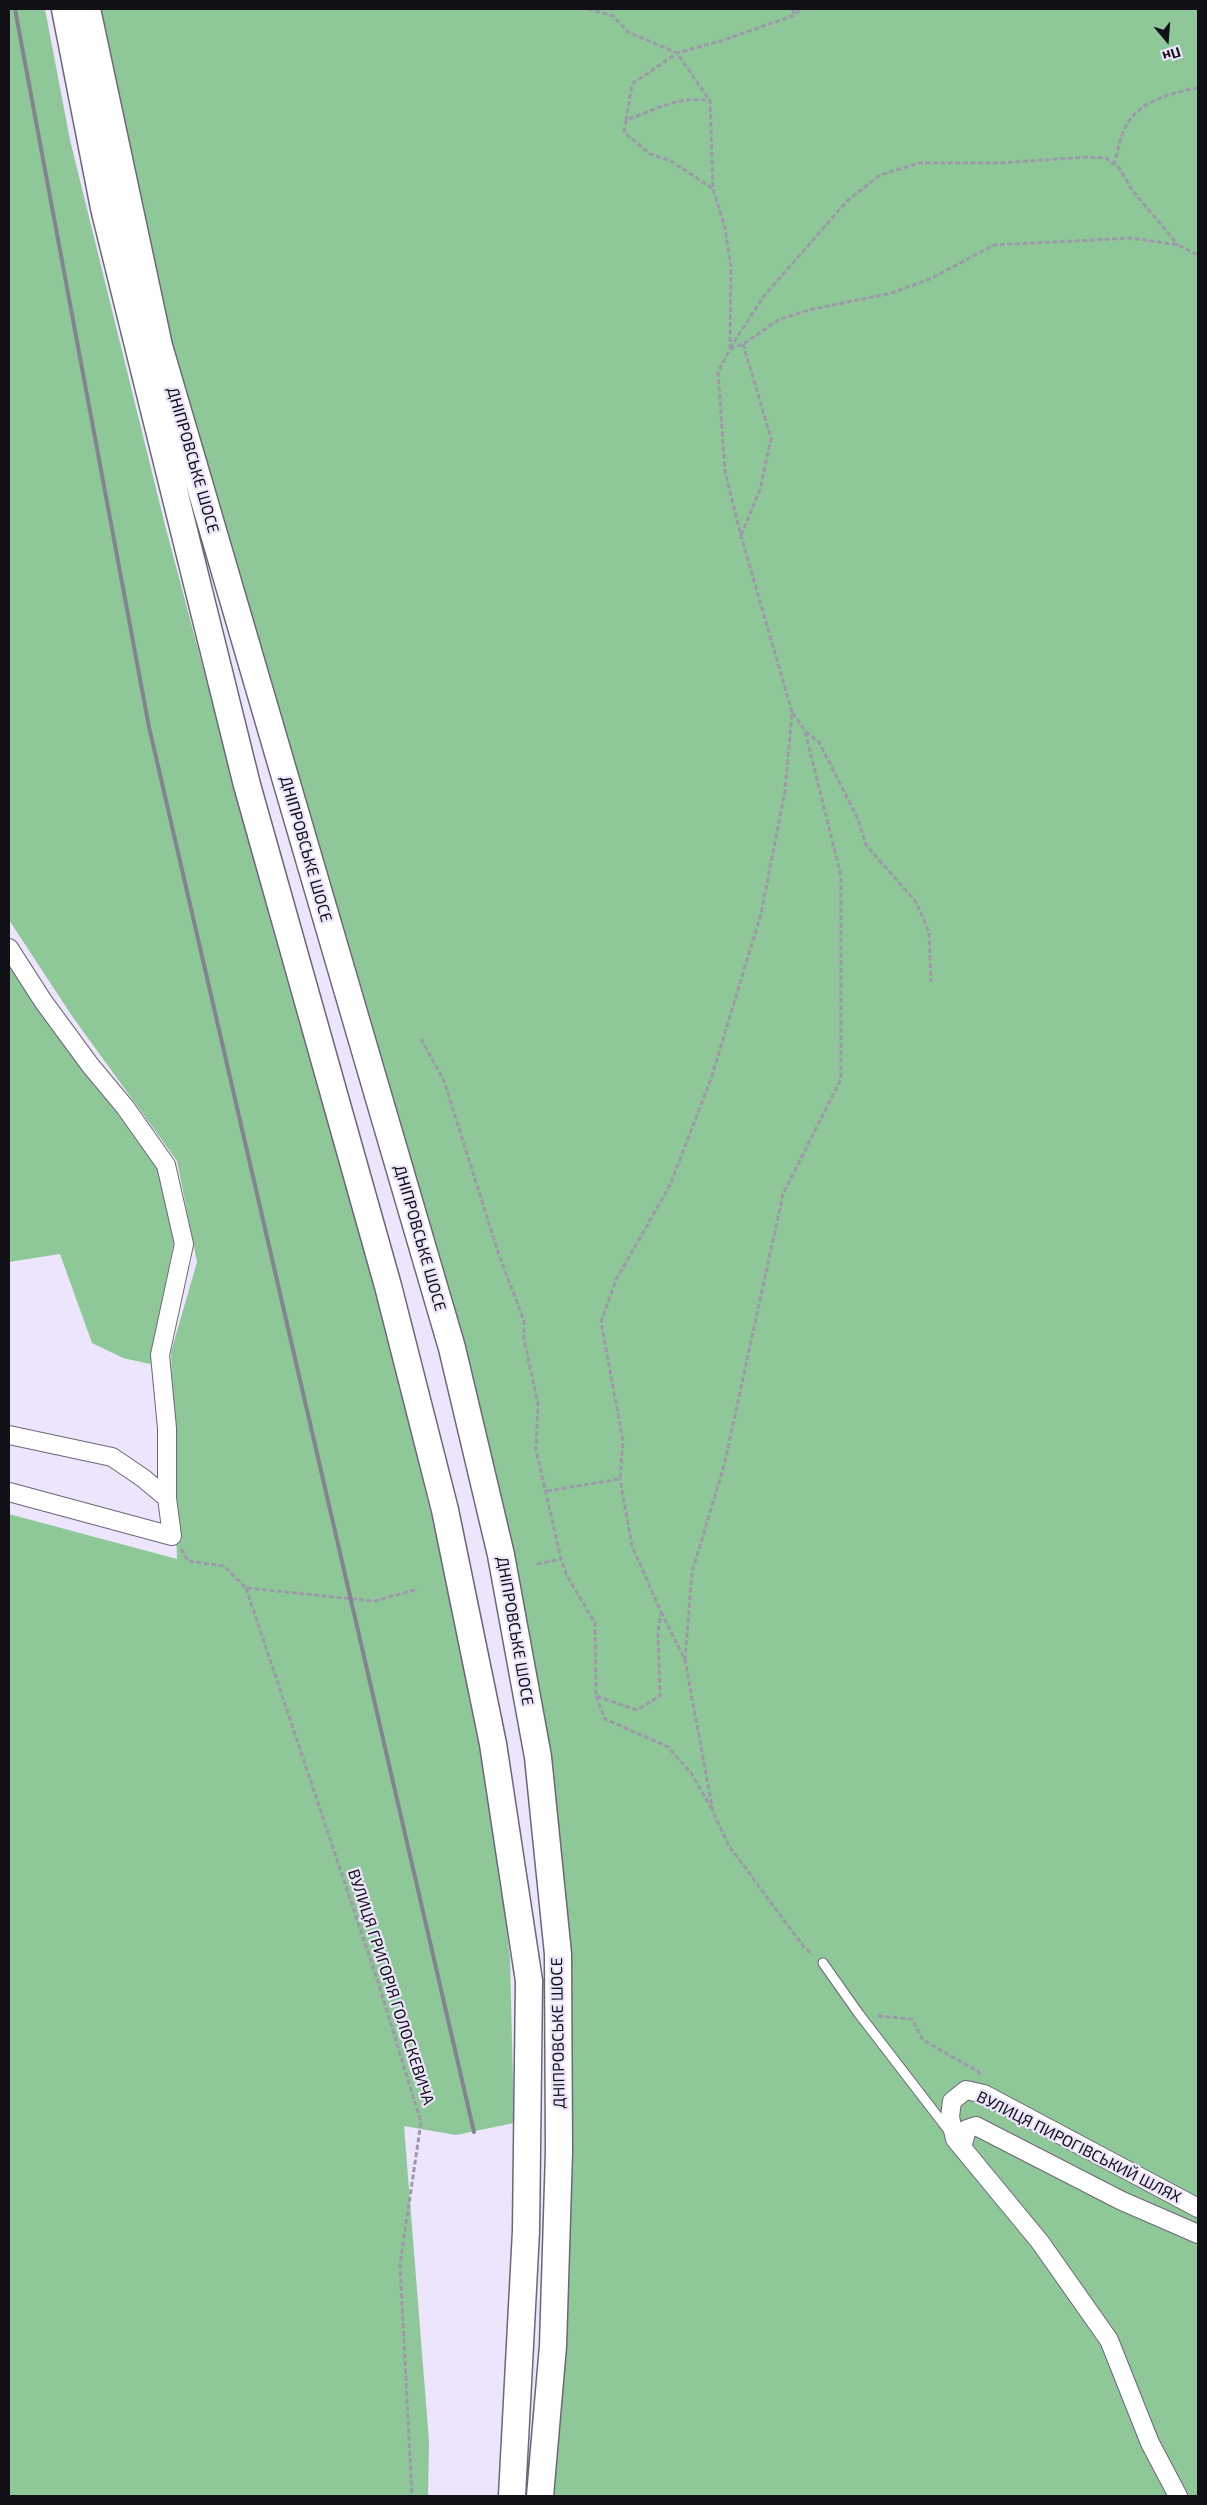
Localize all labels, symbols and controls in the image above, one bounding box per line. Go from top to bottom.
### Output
north arrow [1142,15,1192,65]
text: Пн [1161,44,1183,66]
street label: ДНІПРОВСЬКЕ ШОСЕ [163,385,223,535]
street label: ДНІПРОВСЬКЕ ШОСЕ [276,774,336,924]
street label: ДНІПРОВСЬКЕ ШОСЕ [390,1163,450,1313]
street label: ДНІПРОВСЬКЕ ШОСЕ [492,1555,538,1707]
street label: ВУЛИЦЯ ГРИГОРІЯ ГОЛОСКЕВИЧА [344,1867,438,2107]
street label: ДНІПРОВСЬКЕ ШОСЕ [547,1957,569,2109]
street label: ВУЛИЦЯ ПИРОГІВСЬКИЙ ШЛЯХ [973,2087,1185,2207]

